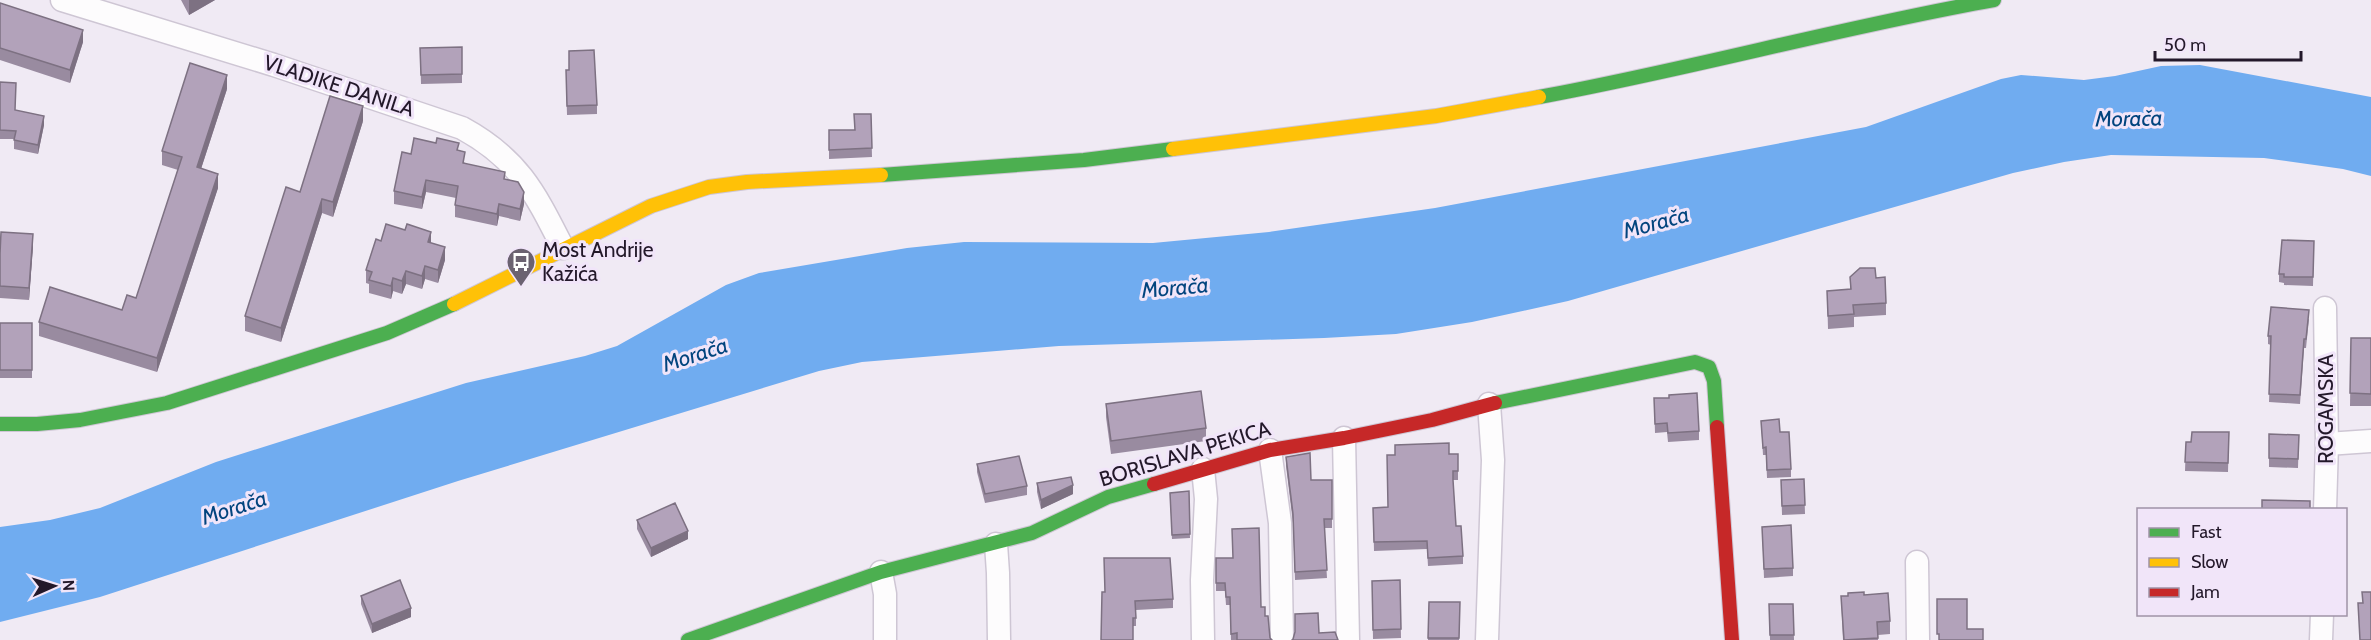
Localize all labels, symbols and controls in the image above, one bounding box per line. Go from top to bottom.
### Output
scale bar [2155,24,2300,62]
text: 50 m [2164,34,2206,56]
street label: VLADIKE DANILA [261,49,418,122]
water label: Morača [2094,104,2163,133]
water label: Morača [1619,201,1692,244]
place label: Most Andrije Kažića [542,237,654,286]
bus stop icon: Most Andrije Kažića [505,246,537,288]
water label: Morača [1139,271,1210,304]
water label: Morača [658,331,731,378]
street label: ROGAMSKA [2313,354,2338,464]
street label: BORISLAVA PEKICA [1096,416,1273,491]
water label: Morača [197,484,270,531]
legend [2137,508,2347,616]
text: Fast [2191,521,2222,543]
text: Slow [2191,551,2228,573]
north arrow [24,556,84,616]
text: N [59,579,78,591]
text: Jam [2190,581,2220,603]

